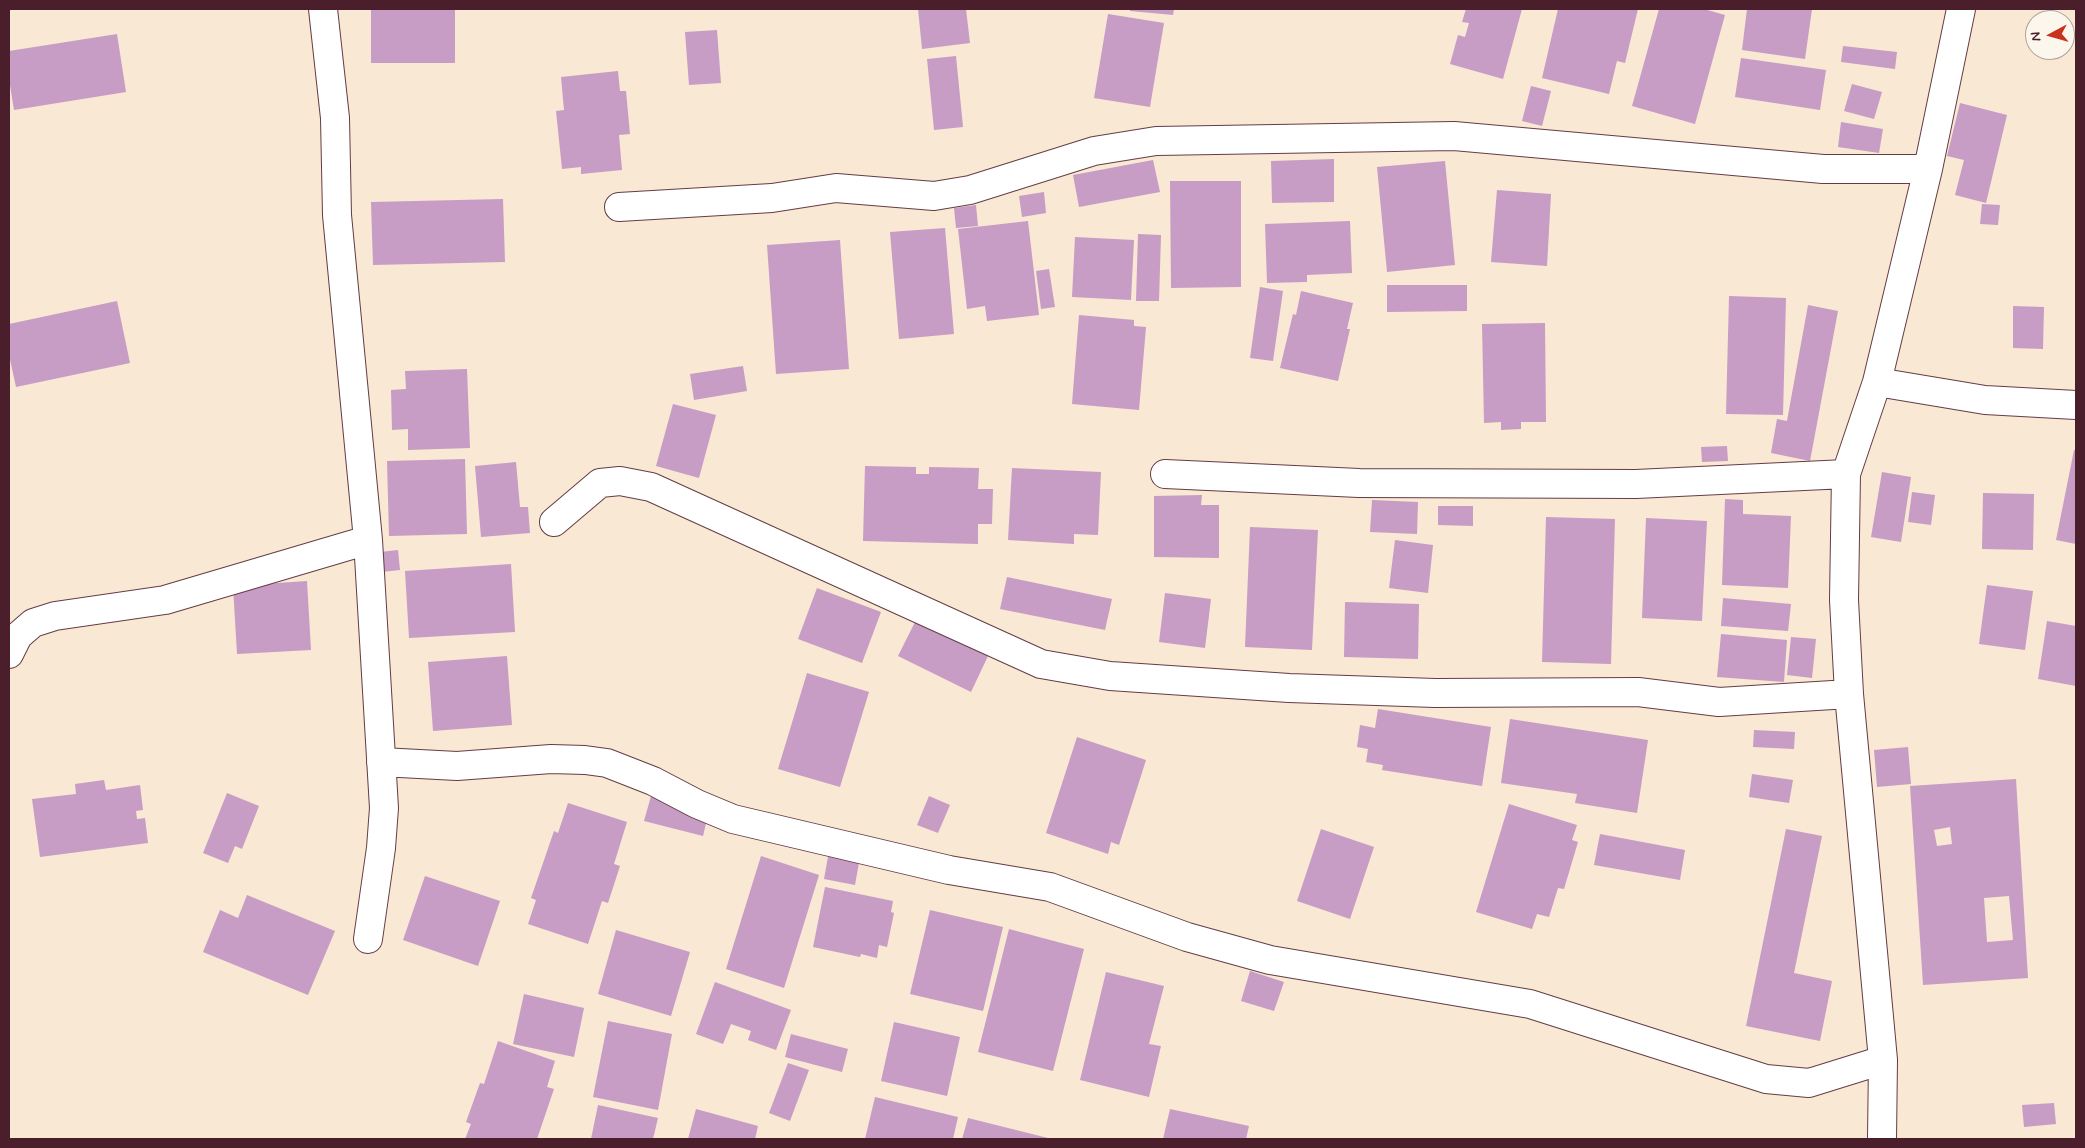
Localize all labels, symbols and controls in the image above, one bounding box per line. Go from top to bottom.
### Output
north arrow [2025,10,2075,60]
text: N [2027,31,2046,42]

